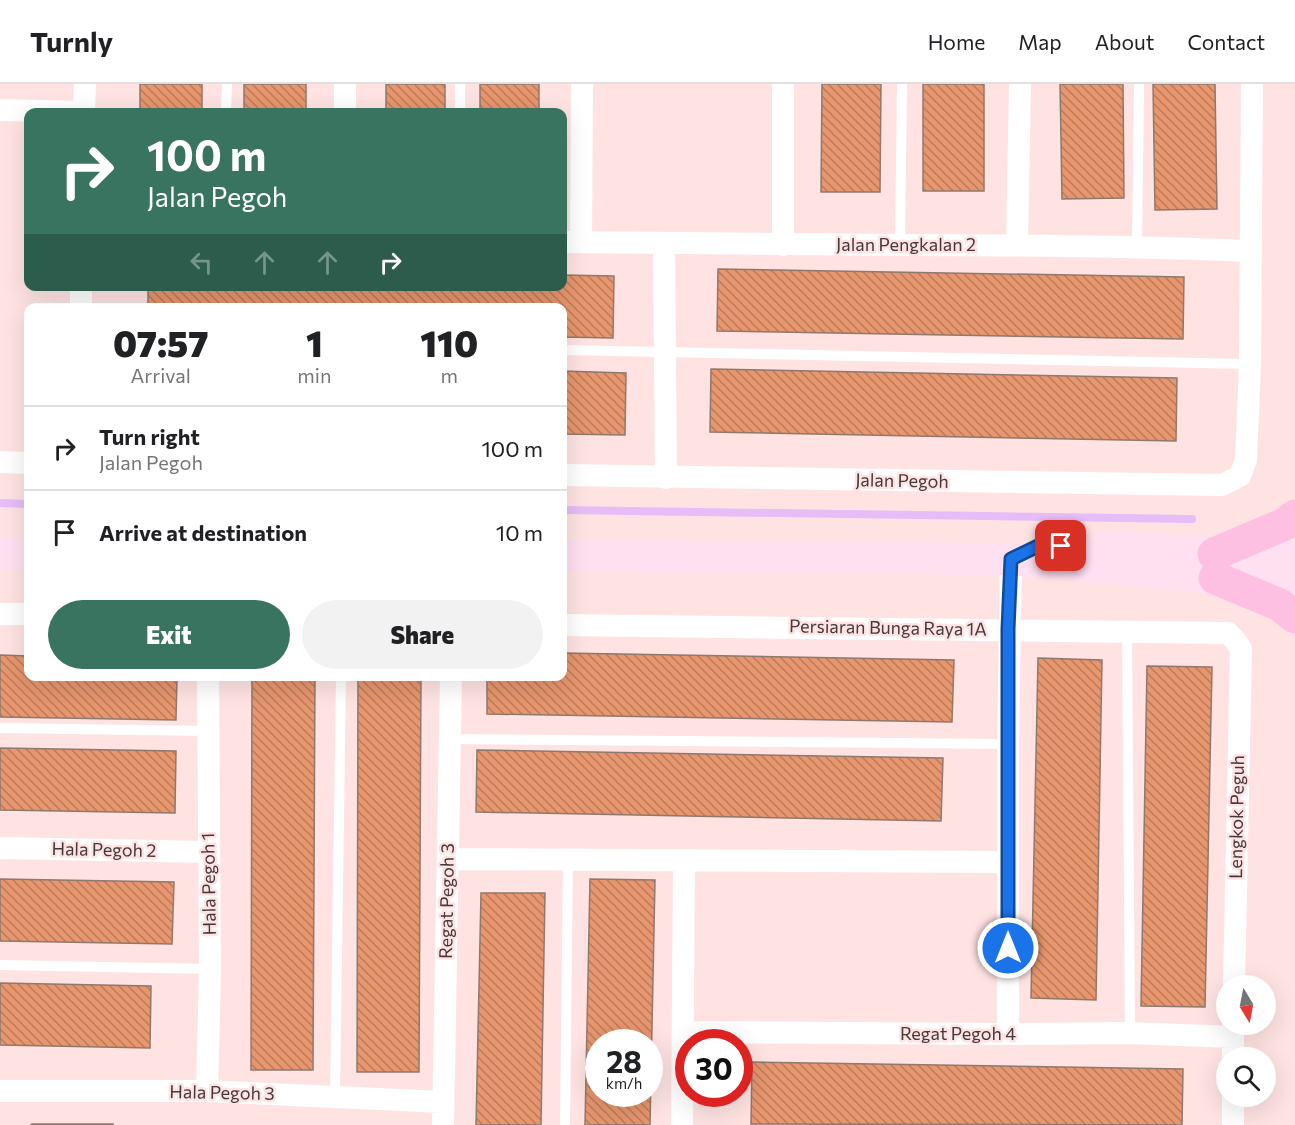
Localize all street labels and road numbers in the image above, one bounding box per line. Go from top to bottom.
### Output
street label: Jalan Pengkalan 2 [836,233,976,255]
street label: Jalan Pegoh [855,468,949,492]
street label: Persiaran Bunga Raya 1A [789,614,987,640]
street label: Lengkok Peguh [1224,755,1248,879]
street label: Hala Pegoh 1 [196,833,220,936]
street label: Hala Pegoh 2 [51,837,157,861]
street label: Regat Pegoh 3 [434,843,458,959]
street label: Regat Pegoh 4 [900,1022,1016,1044]
street label: Hala Pegoh 3 [169,1080,275,1104]

